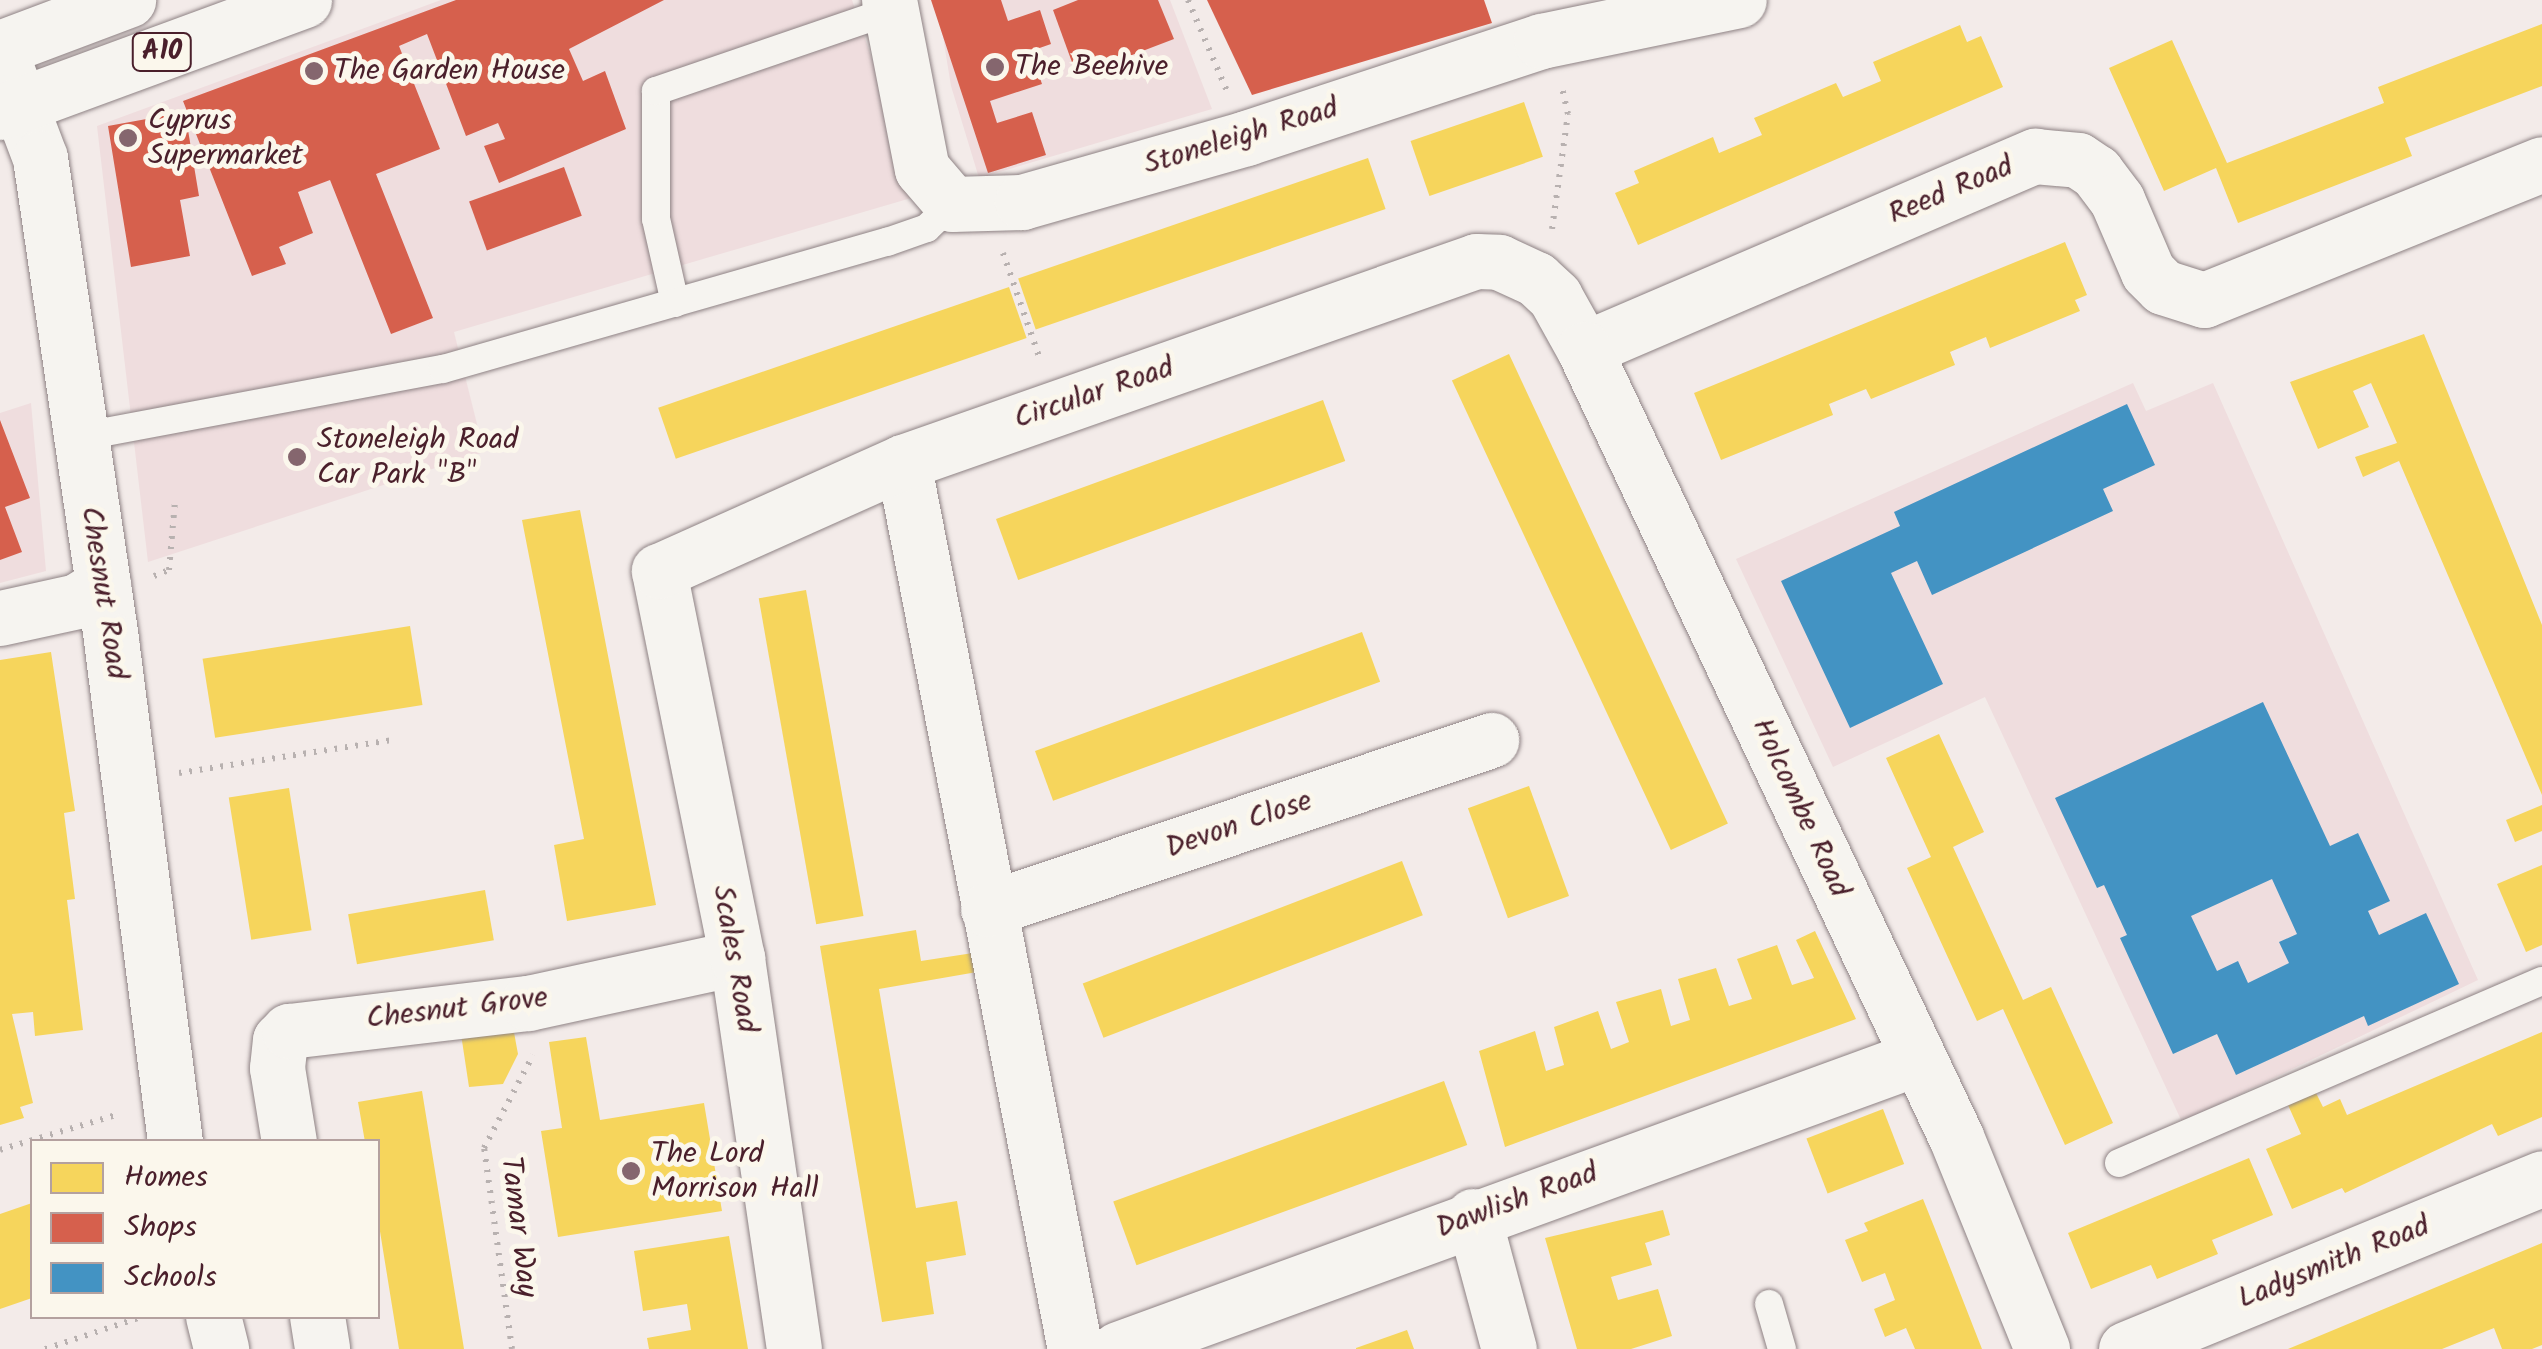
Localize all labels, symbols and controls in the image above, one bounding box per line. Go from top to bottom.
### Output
road number: A10 [130,29,194,75]
place label: The Beehive [1015,49,1168,85]
place label: The Garden House [334,53,565,89]
marker: The Beehive [984,56,1006,78]
marker: The Garden House [303,60,325,82]
street label: Stoneleigh Road [1140,90,1342,184]
place label: Cyprus Supermarket [148,103,303,174]
marker: Cyprus Supermarket [117,127,139,149]
street label: Reed Road [1883,149,2019,233]
street label: Circular Road [1009,350,1179,438]
place label: Stoneleigh Road Car Park "B" [317,422,518,492]
marker: Stoneleigh Road Car Park "B" [286,446,308,468]
street label: Chesnut Road [72,504,134,682]
street label: Holcombe Road [1743,713,1857,903]
street label: Devon Close [1161,783,1317,867]
street label: Scales Road [703,882,765,1036]
street label: Chesnut Grove [364,980,550,1038]
place label: The Lord Morrison Hall [651,1136,819,1206]
legend [30,1139,380,1319]
text: Homes [124,1154,208,1202]
street label: Tamar Way [492,1155,544,1299]
street label: Dawlish Road [1431,1155,1603,1247]
marker: The Lord Morrison Hall [620,1160,642,1182]
text: Shops [124,1204,197,1252]
street label: Ladysmith Road [2233,1208,2435,1318]
text: Schools [124,1254,217,1302]

